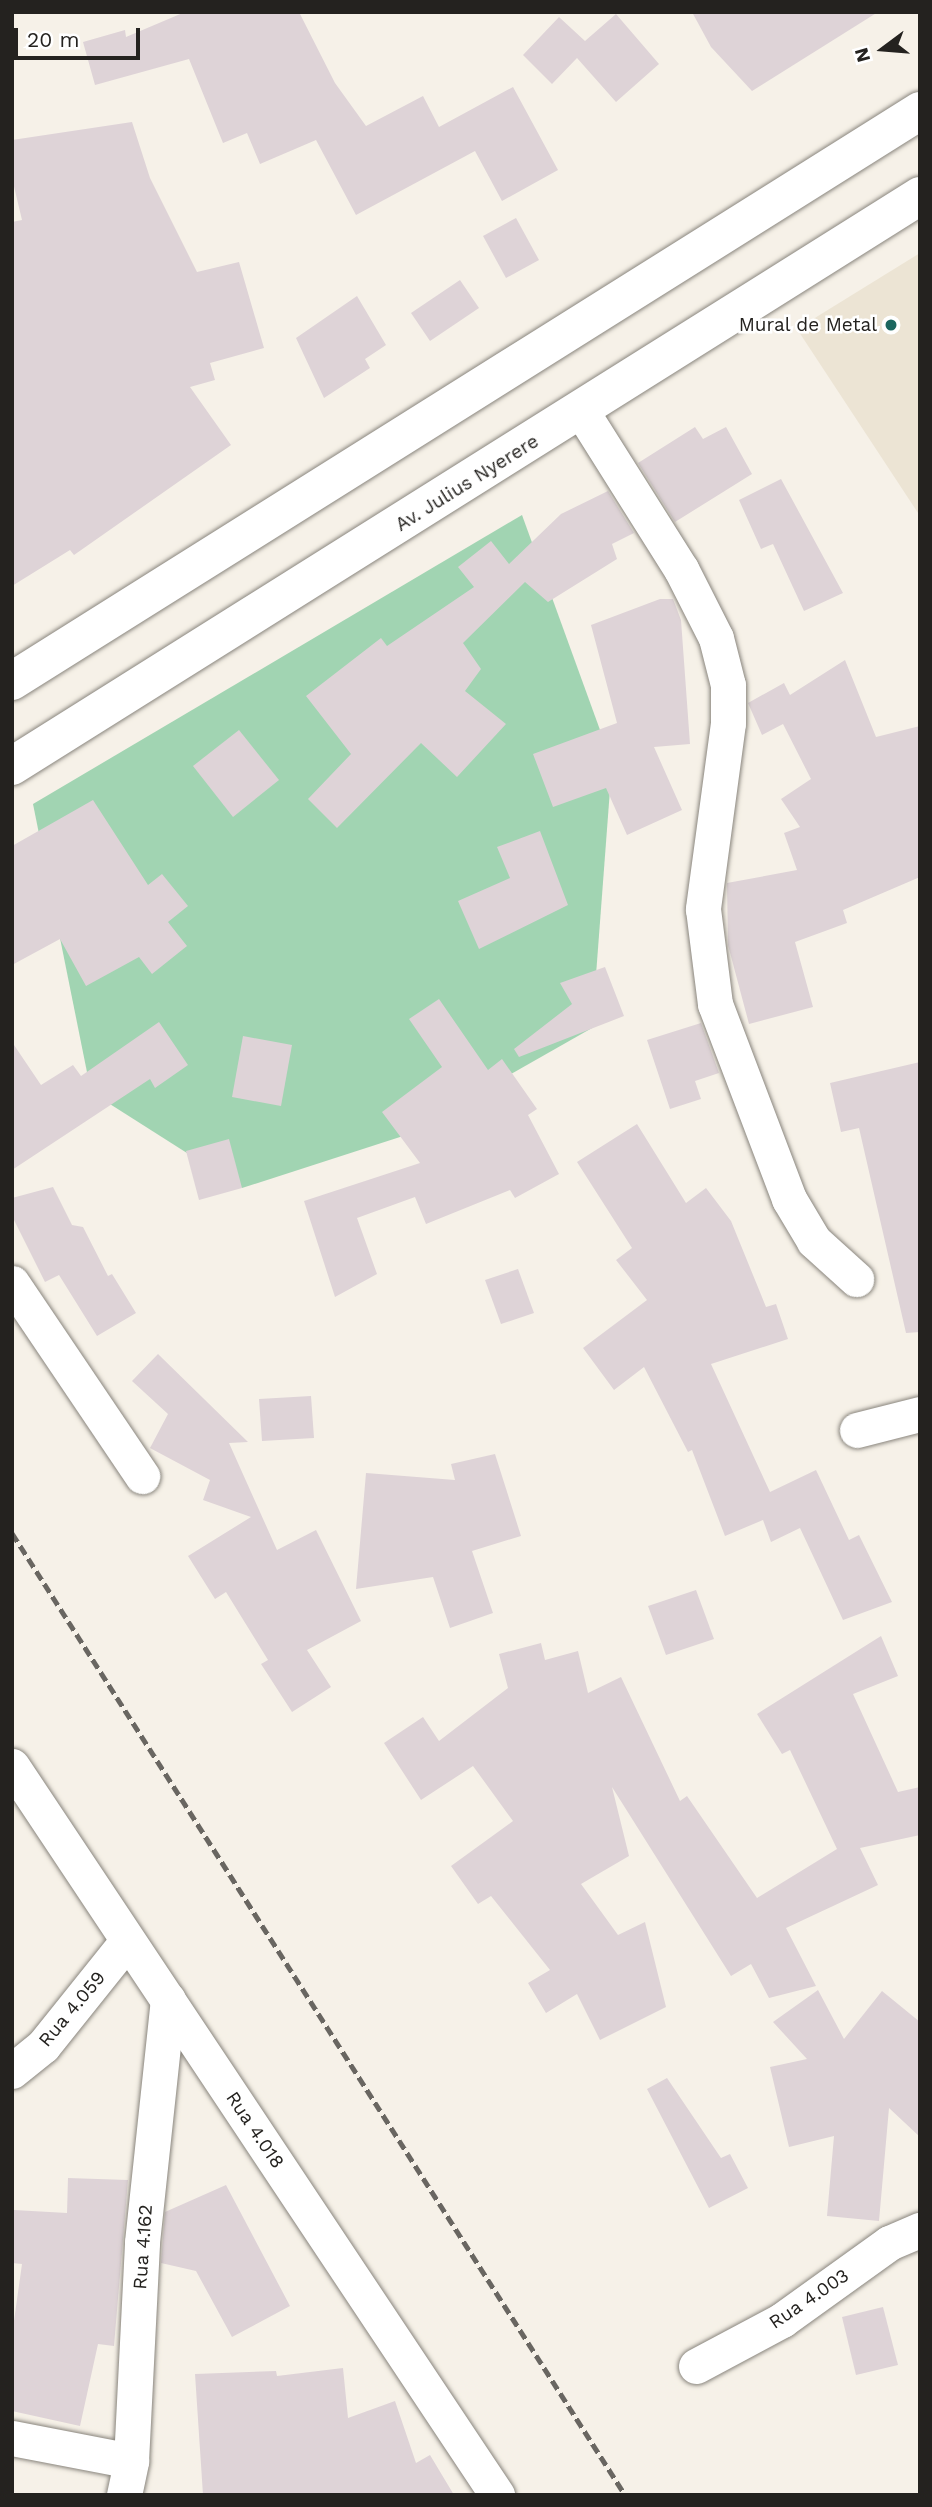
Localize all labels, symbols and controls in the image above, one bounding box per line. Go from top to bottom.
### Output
scale bar [18,14,144,58]
north arrow [848,14,918,84]
text: 20 m [27,27,79,52]
text: N [849,45,875,65]
place label: Mural de Metal [738,314,877,336]
marker: Mural de Metal [883,317,899,333]
street label: Av. Julius Nyerere [391,430,543,536]
street label: Rua 4.059 [34,1966,110,2052]
street label: Rua 4.018 [221,2087,289,2173]
street label: Rua 4.162 [129,2203,157,2291]
street label: Rua 4.003 [765,2264,853,2334]

